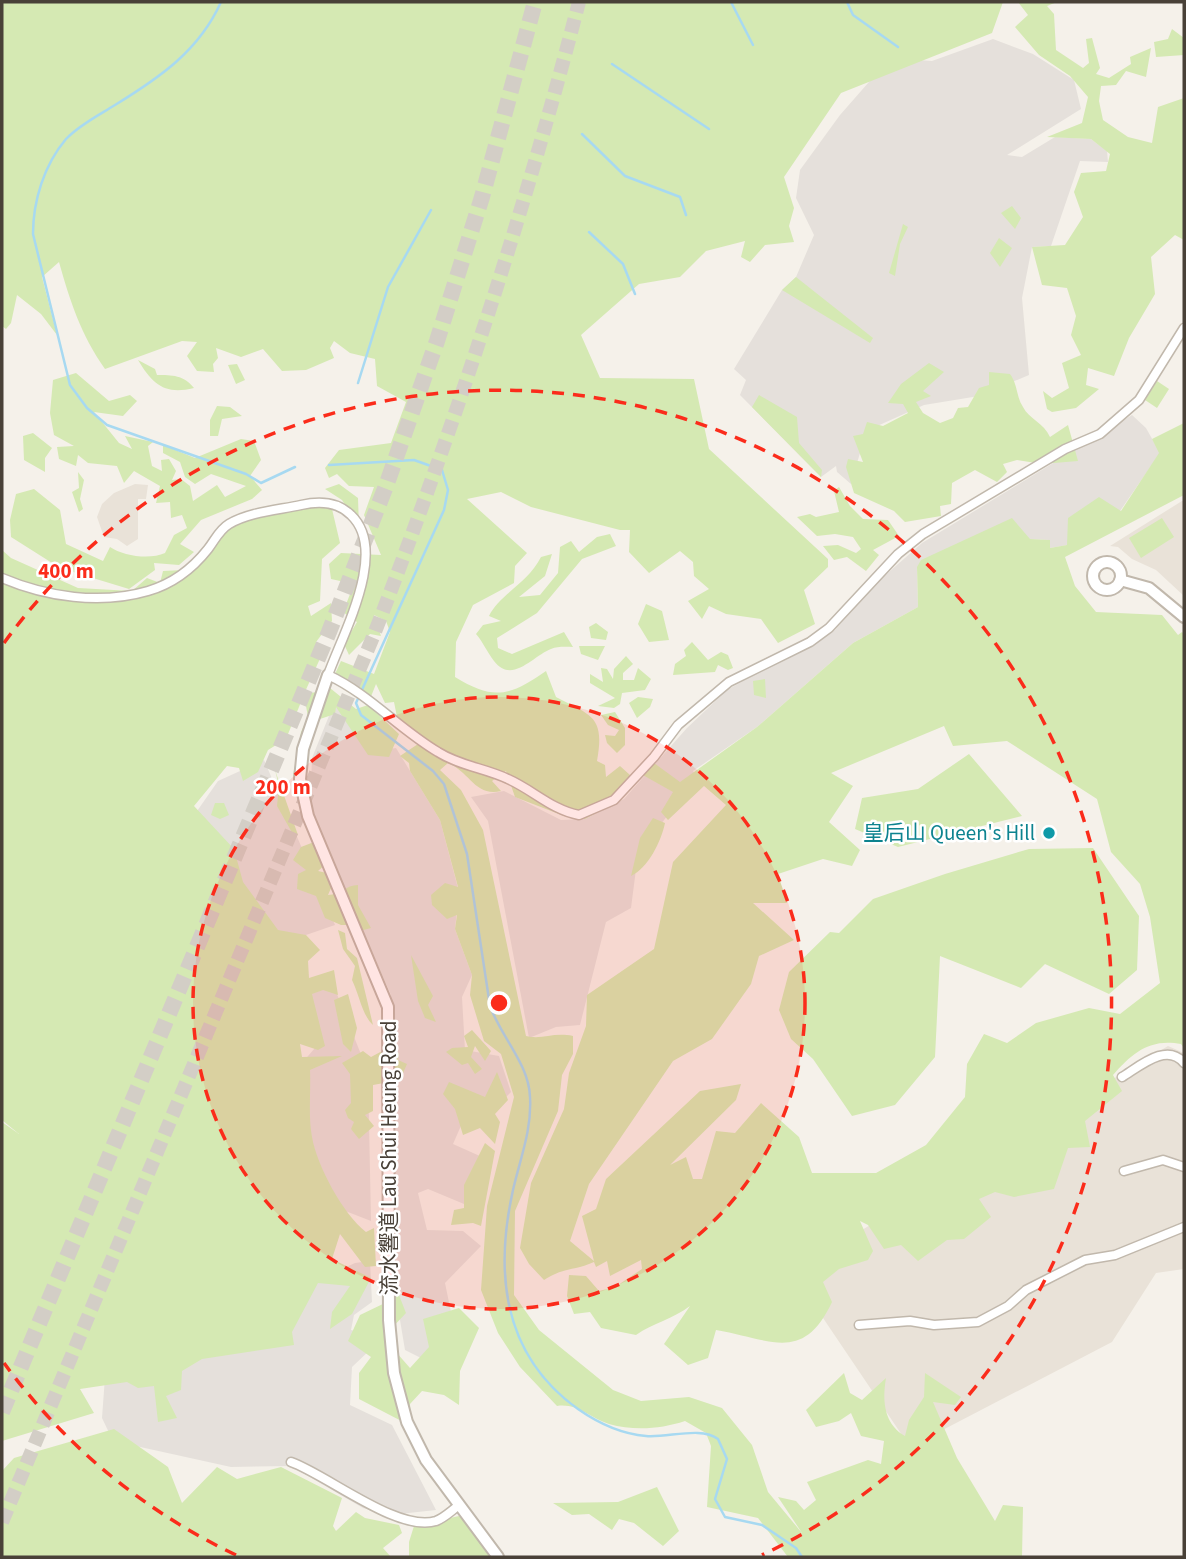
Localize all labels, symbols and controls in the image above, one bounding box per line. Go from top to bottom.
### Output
text: 400 m [38,556,94,586]
text: 200 m [255,772,311,802]
place label: 皇后山 Queen's Hill [863,818,1035,848]
marker: 皇后山 Queen's Hill [1041,825,1057,841]
centre of rings [487,991,511,1015]
street label: 流水響道 Lau Shui Heung Road [374,1021,404,1295]

